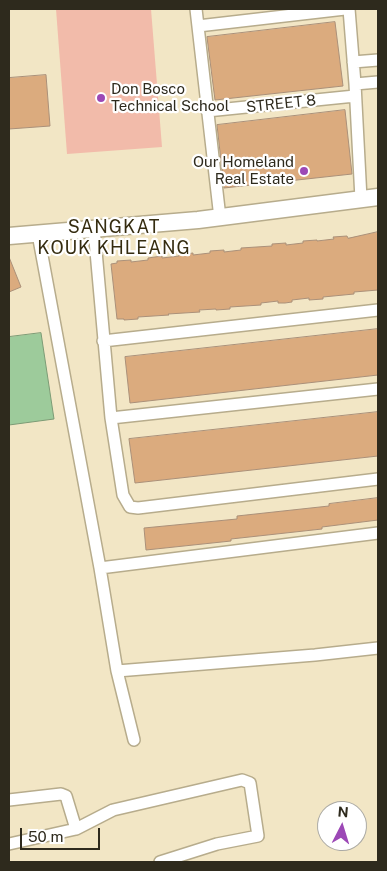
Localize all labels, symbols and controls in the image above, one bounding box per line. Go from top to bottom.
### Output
place label: Don Bosco Technical School [111,80,229,115]
street label: STREET 8 [245,91,317,117]
marker: Don Bosco Technical School [95,92,107,104]
place label: Our Homeland Real Estate [193,153,294,188]
marker: Our Homeland Real Estate [298,165,310,177]
district label: SANGKAT KOUK KHLEANG [36,216,192,258]
north arrow [317,801,367,851]
text: N [337,804,349,820]
scale bar [22,818,102,850]
text: 50 m [28,828,63,845]

